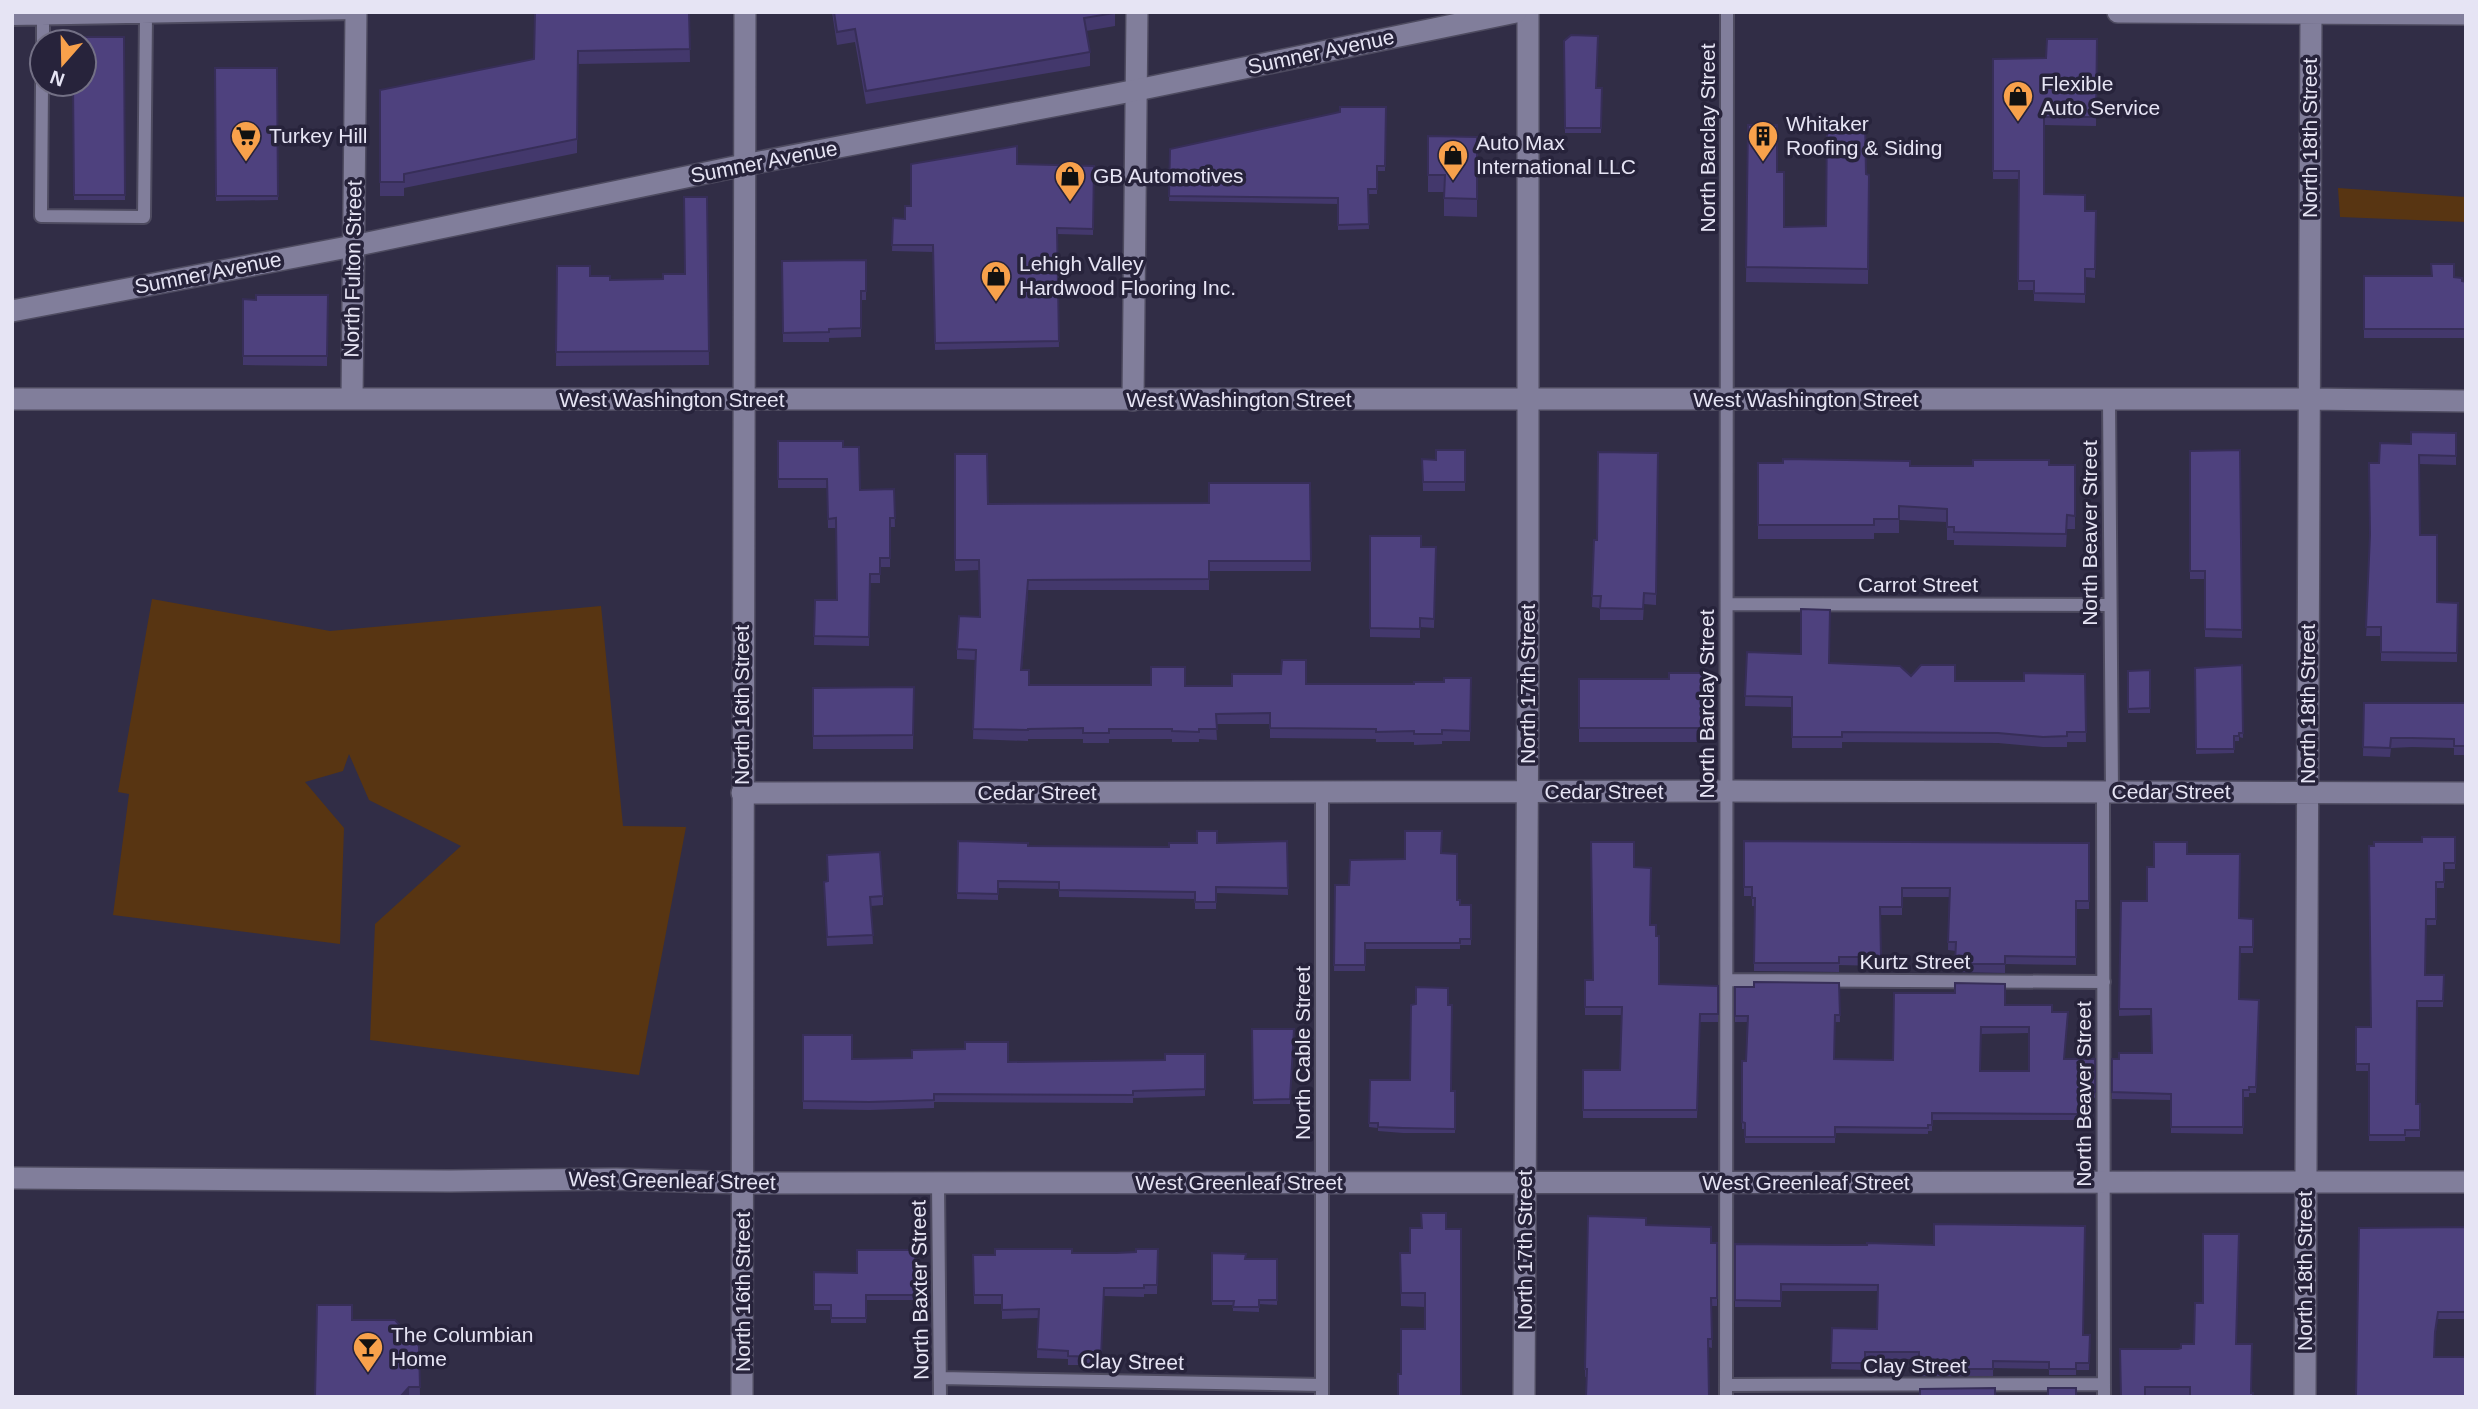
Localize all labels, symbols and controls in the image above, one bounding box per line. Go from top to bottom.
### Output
street label: Sumner Avenue [1246,25,1396,78]
north arrow [28,28,98,98]
street label: North Barclay Street [1696,43,1719,233]
street label: North 18th Street [2298,58,2321,218]
text: N [47,66,67,91]
place label: Flexible Auto Service [2041,72,2160,119]
shop icon: Flexible Auto Service [2001,79,2035,123]
place label: Whitaker Roofing & Siding [1786,112,1942,159]
supermarket icon: Turkey Hill [229,119,263,163]
building icon: Whitaker Roofing & Siding [1746,119,1780,163]
place label: Turkey Hill [269,124,367,147]
place label: Auto Max International LLC [1476,131,1636,178]
street label: Sumner Avenue [689,136,839,187]
shop icon: Auto Max International LLC [1436,138,1470,182]
shop icon: GB Automotives [1053,159,1087,203]
place label: GB Automotives [1093,164,1244,187]
street label: North Fulton Street [339,180,366,358]
street label: Sumner Avenue [133,247,283,298]
place label: Lehigh Valley Hardwood Flooring Inc. [1019,252,1236,299]
shop icon: Lehigh Valley Hardwood Flooring Inc. [979,259,1013,303]
street label: West Washington Street [559,388,785,411]
street label: West Washington Street [1126,388,1352,411]
street label: West Washington Street [1693,388,1919,411]
street label: North Beaver Street [2078,440,2101,626]
street label: Carrot Street [1858,573,1978,596]
street label: North 17th Street [1516,604,1539,764]
street label: North Barclay Street [1695,609,1718,799]
street label: North 18th Street [2296,624,2319,784]
street label: North 16th Street [730,625,753,785]
street label: Cedar Street [1544,780,1664,803]
street label: Cedar Street [2111,780,2231,803]
street label: Cedar Street [977,781,1097,804]
street label: Kurtz Street [1860,950,1971,973]
street label: North Cable Street [1291,966,1314,1140]
street label: North Beaver Street [2072,1001,2095,1187]
street label: West Greenleaf Street [568,1167,776,1194]
street label: North 17th Street [1513,1170,1536,1330]
street label: West Greenleaf Street [1135,1171,1343,1194]
street label: West Greenleaf Street [1702,1171,1910,1194]
street label: North 18th Street [2293,1191,2316,1351]
street label: North Baxter Street [906,1200,933,1380]
street label: North 16th Street [731,1212,754,1372]
place label: The Columbian Home [391,1323,533,1370]
bar icon: The Columbian Home [351,1330,385,1374]
street label: Clay Street [1080,1349,1184,1374]
street label: Clay Street [1863,1354,1967,1377]

